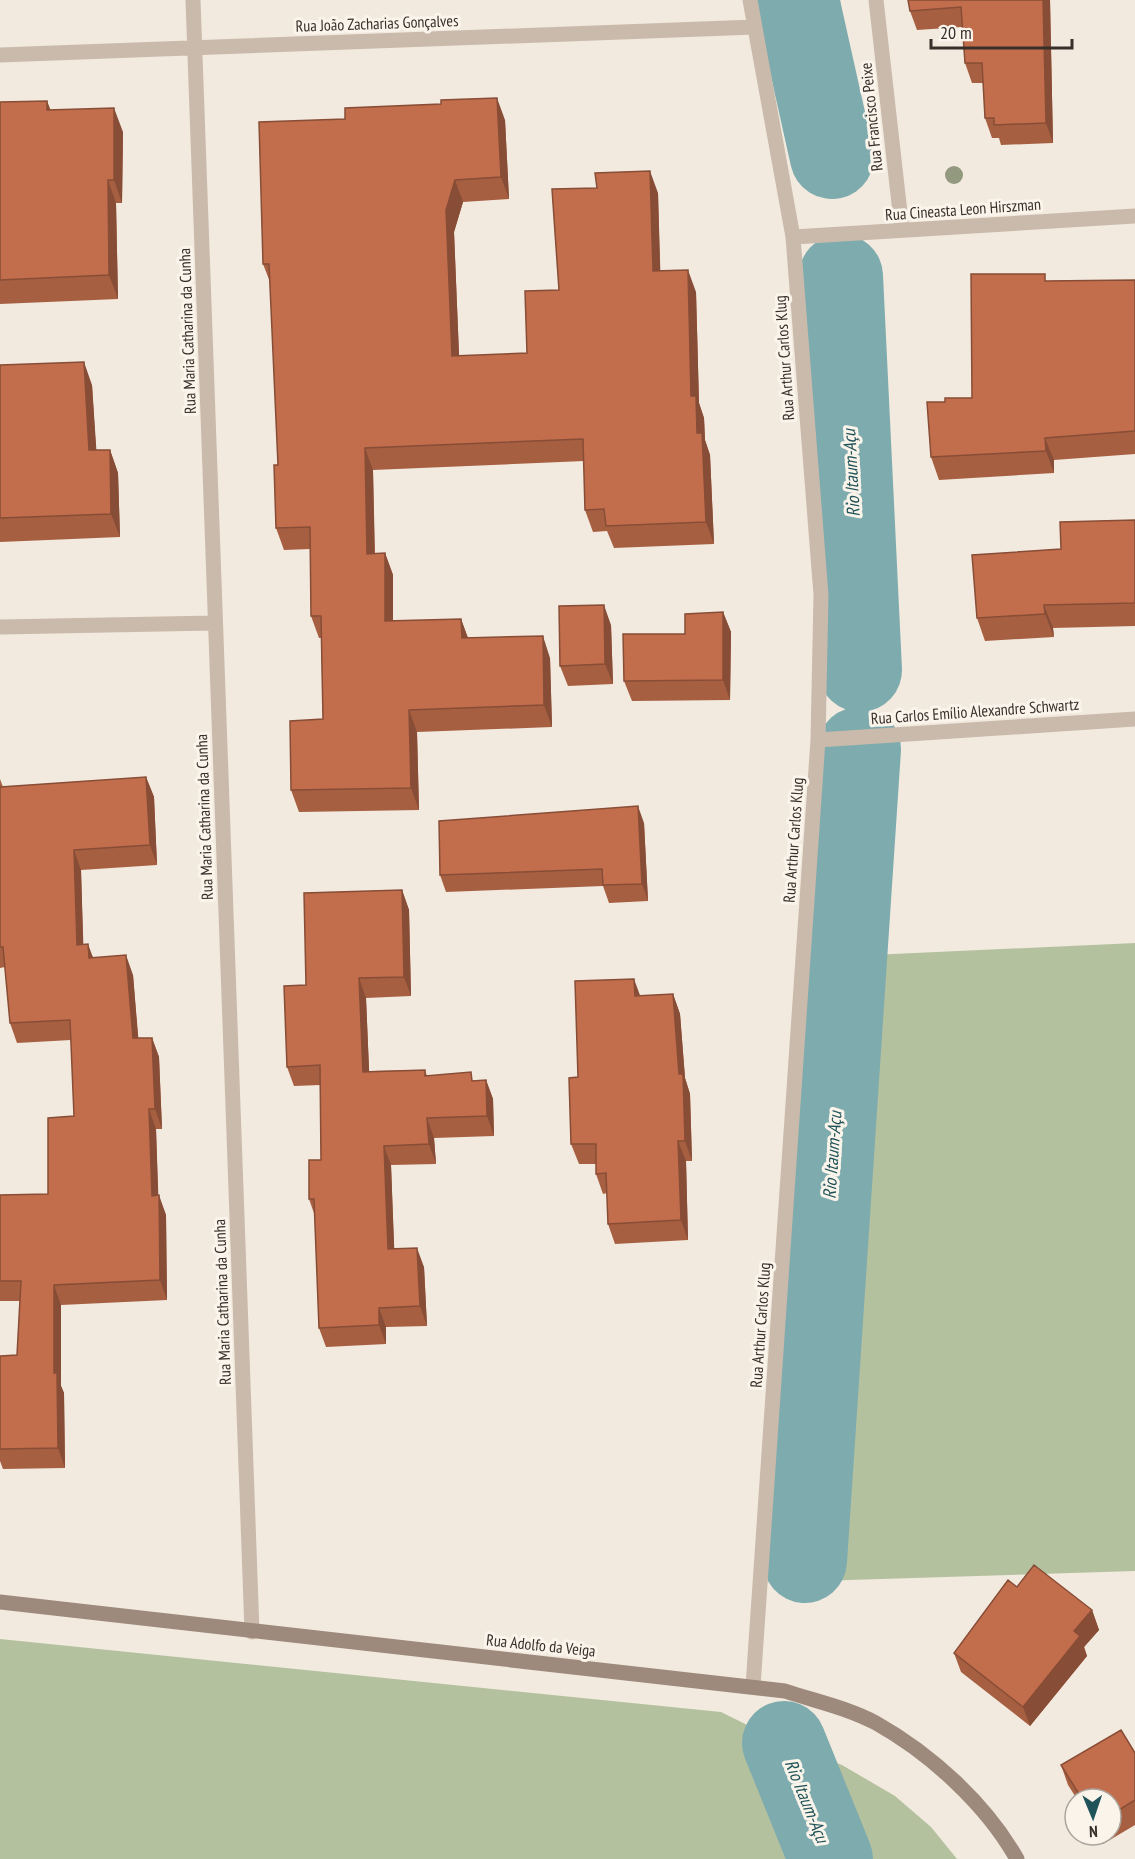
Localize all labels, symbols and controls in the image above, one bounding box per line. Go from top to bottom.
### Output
street label: Rua João Zacharias Gonçalves [295,10,459,36]
scale bar [931,12,1072,50]
text: 20 m [940,21,972,44]
street label: Rua Francisco Peixe [855,62,887,172]
street label: Rua Cineasta Leon Hirszman [884,194,1042,224]
street label: Rua Maria Catharina da Cunha [174,248,200,414]
street label: Rua Arthur Carlos Klug [770,295,798,421]
water label: Rio Itaum-Açu [837,427,865,517]
street label: Rua Carlos Emílio Alexandre Schwartz [870,694,1080,728]
street label: Rua Maria Catharina da Cunha [191,734,217,900]
street label: Rua Arthur Carlos Klug [779,777,807,903]
water label: Rio Itaum-Açu [817,1109,847,1200]
street label: Rua Maria Catharina da Cunha [209,1219,235,1385]
street label: Rua Arthur Carlos Klug [746,1262,774,1388]
street label: Rua Adolfo da Veiga [485,1629,597,1661]
water label: Rio Itaum-Açu [780,1756,835,1847]
north arrow [1063,1787,1123,1847]
text: N [1089,1822,1098,1842]

